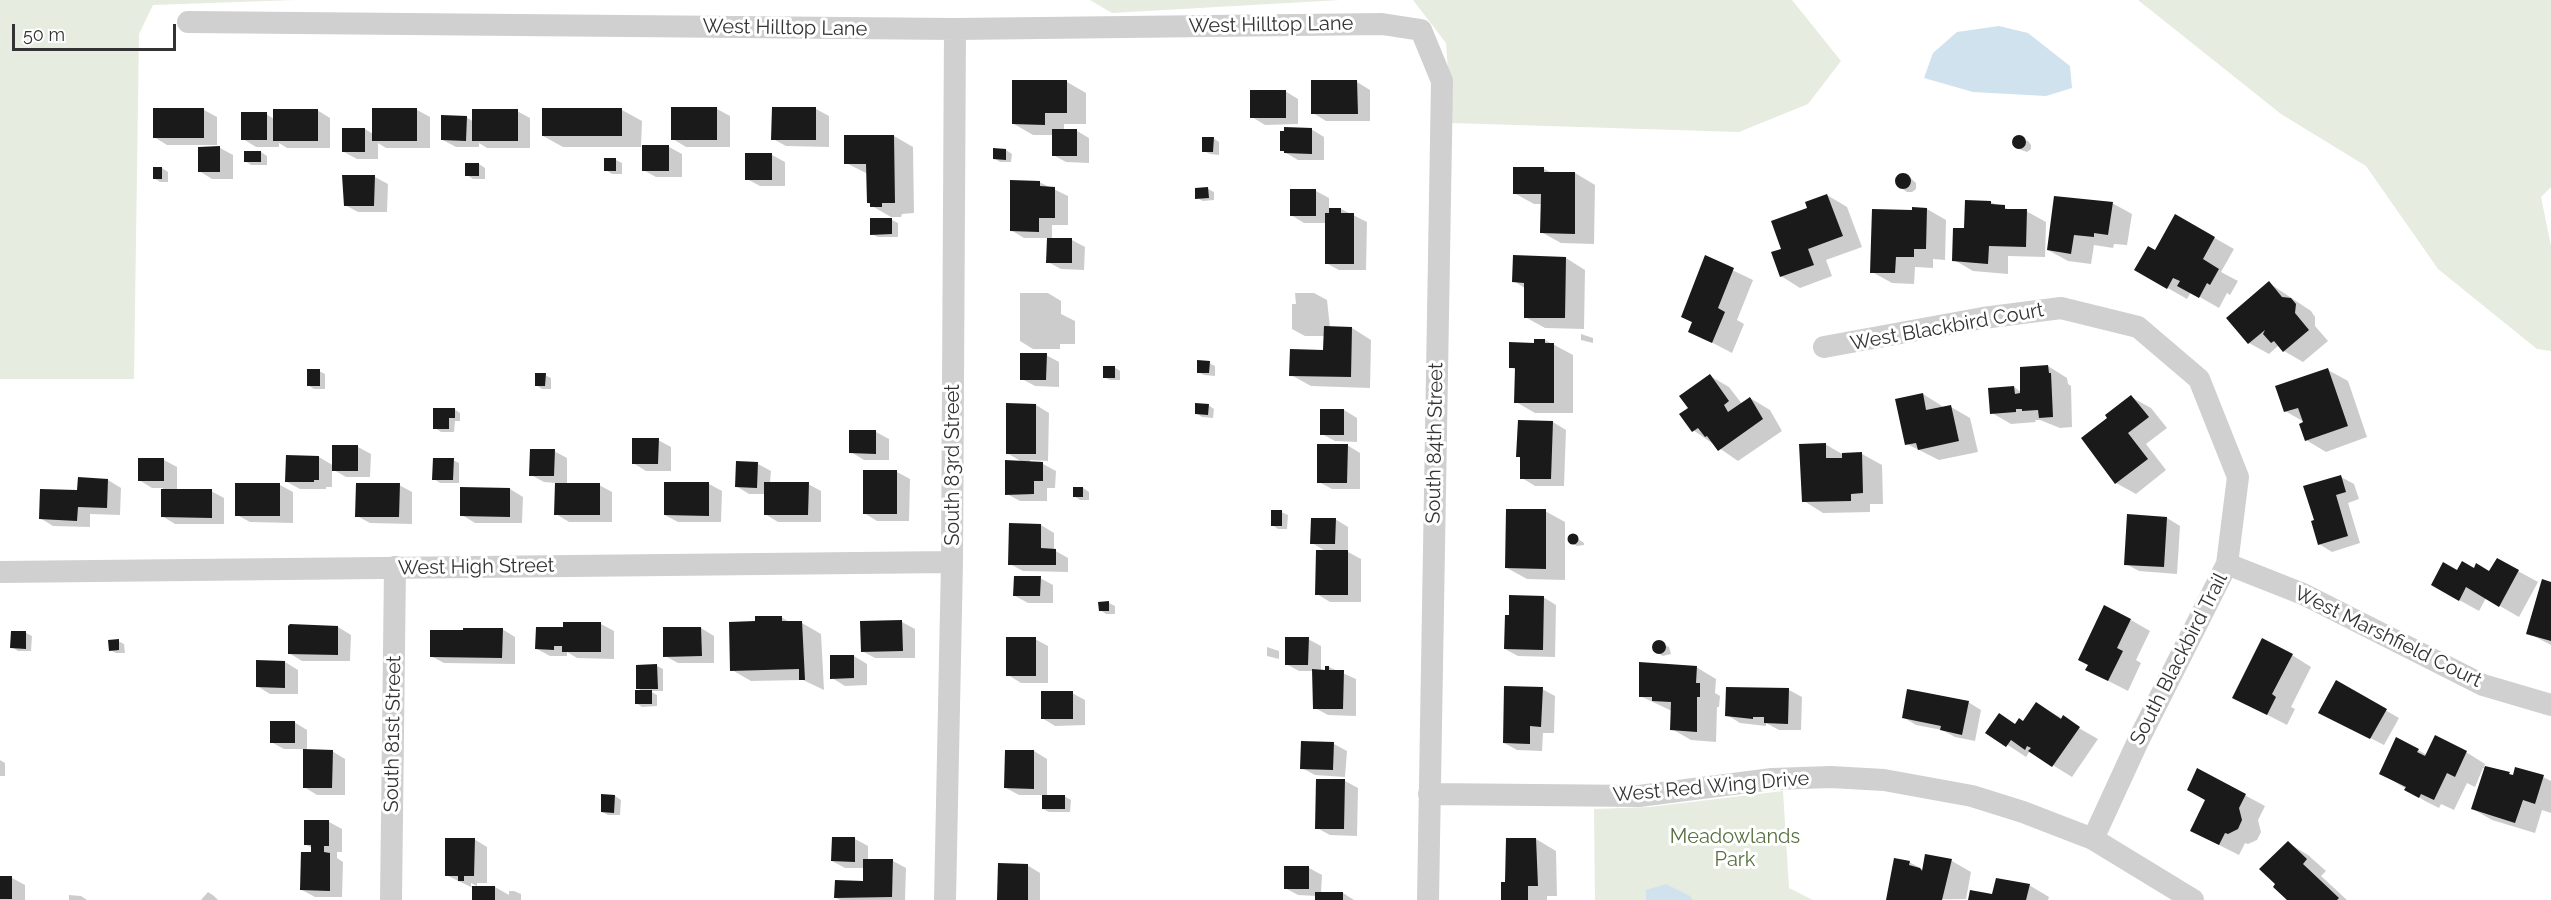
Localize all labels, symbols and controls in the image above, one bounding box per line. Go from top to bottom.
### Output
scale bar [15,12,178,50]
street label: West Hilltop Lane [1188,12,1354,38]
street label: West Hilltop Lane [702,15,868,41]
text: 50 m [23,24,65,45]
street label: West Blackbird Court [1848,298,2046,356]
street label: South 84th Street [1422,362,1448,524]
street label: South 83rd Street [941,384,965,546]
street label: West High Street [398,554,554,580]
street label: South Blackbird Trail [2125,569,2233,749]
street label: West Marshfield Court [2290,581,2486,693]
street label: South 81st Street [380,655,406,813]
street label: West Red Wing Drive [1612,766,1810,808]
park label: Meadowlands Park [1670,825,1800,872]

